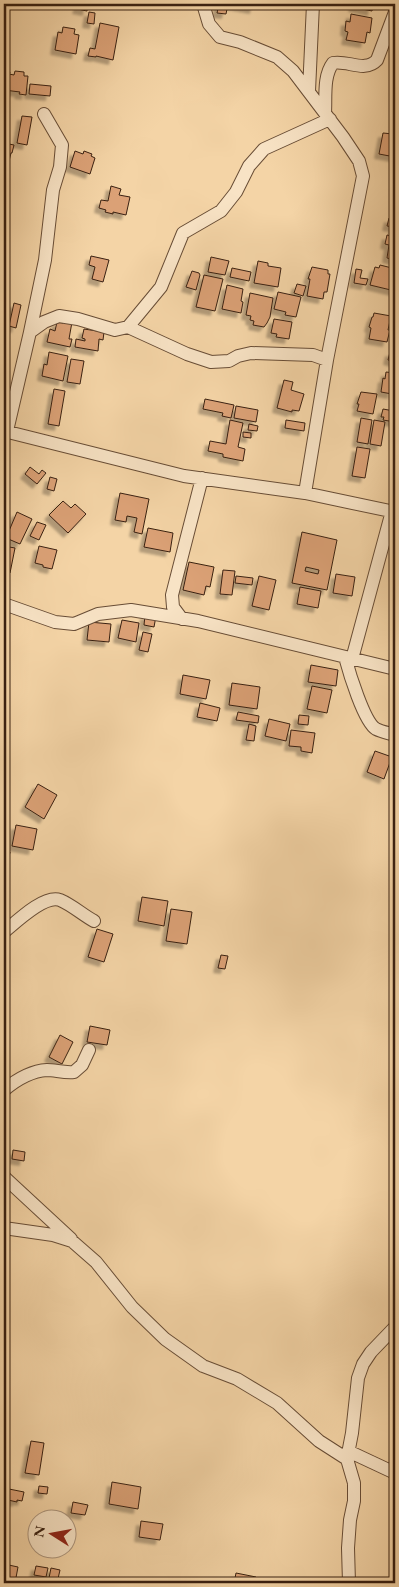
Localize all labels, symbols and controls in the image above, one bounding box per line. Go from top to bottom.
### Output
north arrow [28,1510,78,1560]
text: N [29,1524,49,1539]

